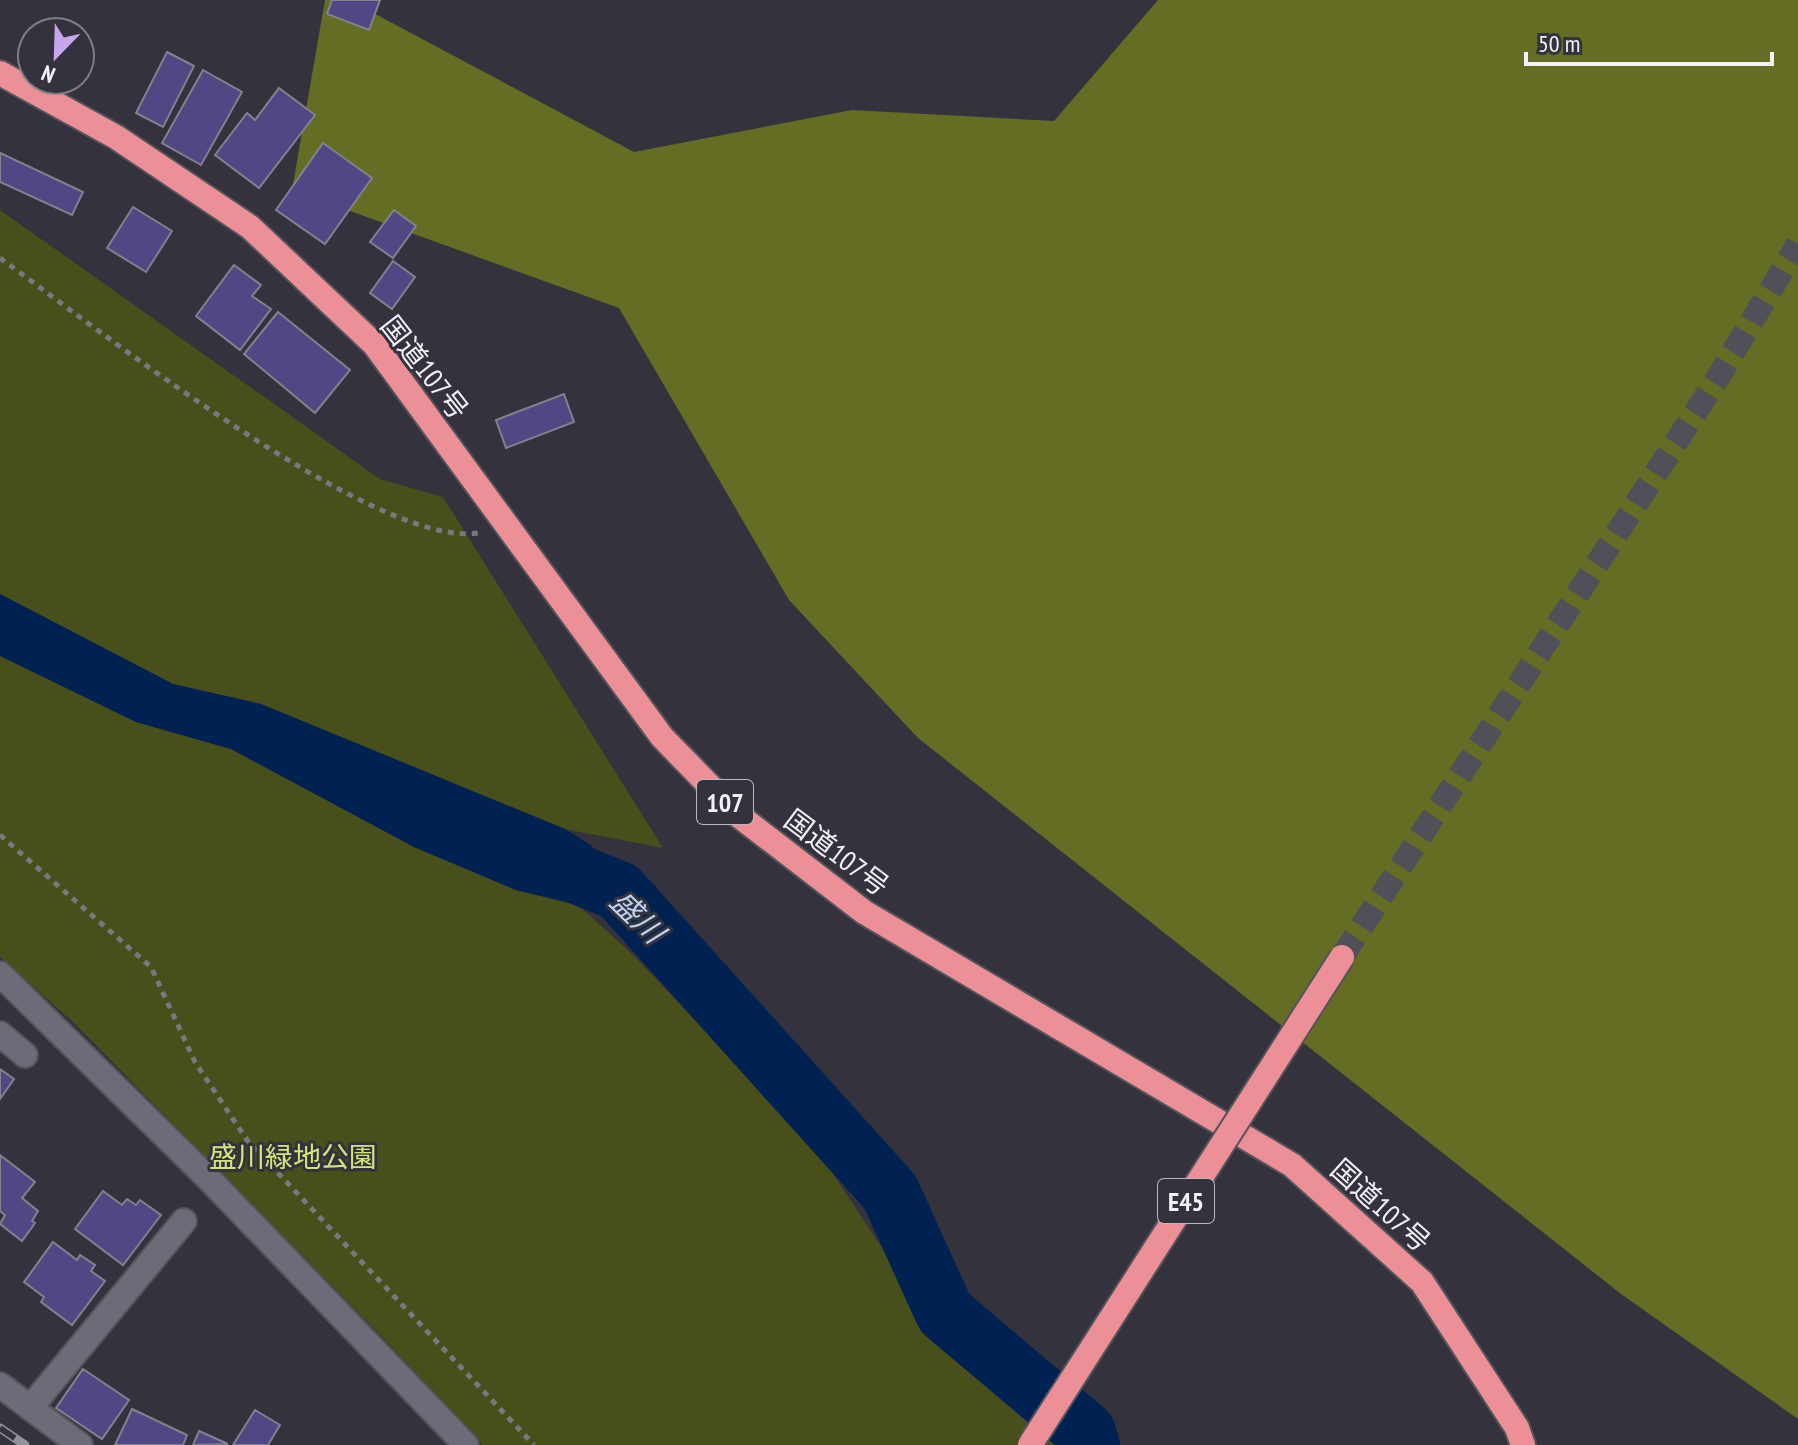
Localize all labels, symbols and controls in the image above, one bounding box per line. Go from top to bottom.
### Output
north arrow [16,16,96,96]
scale bar [1526,16,1772,66]
text: 50 m [1538,28,1580,59]
text: N [37,59,59,90]
street label: 国道107号 [373,308,477,426]
road number: 107 [697,780,753,824]
street label: 国道107号 [777,801,897,903]
water label: 盛川 [603,881,675,953]
park label: 盛川緑地公園 [209,1138,377,1175]
street label: 国道107号 [1323,1150,1439,1260]
road number: E45 [1158,1179,1214,1223]

